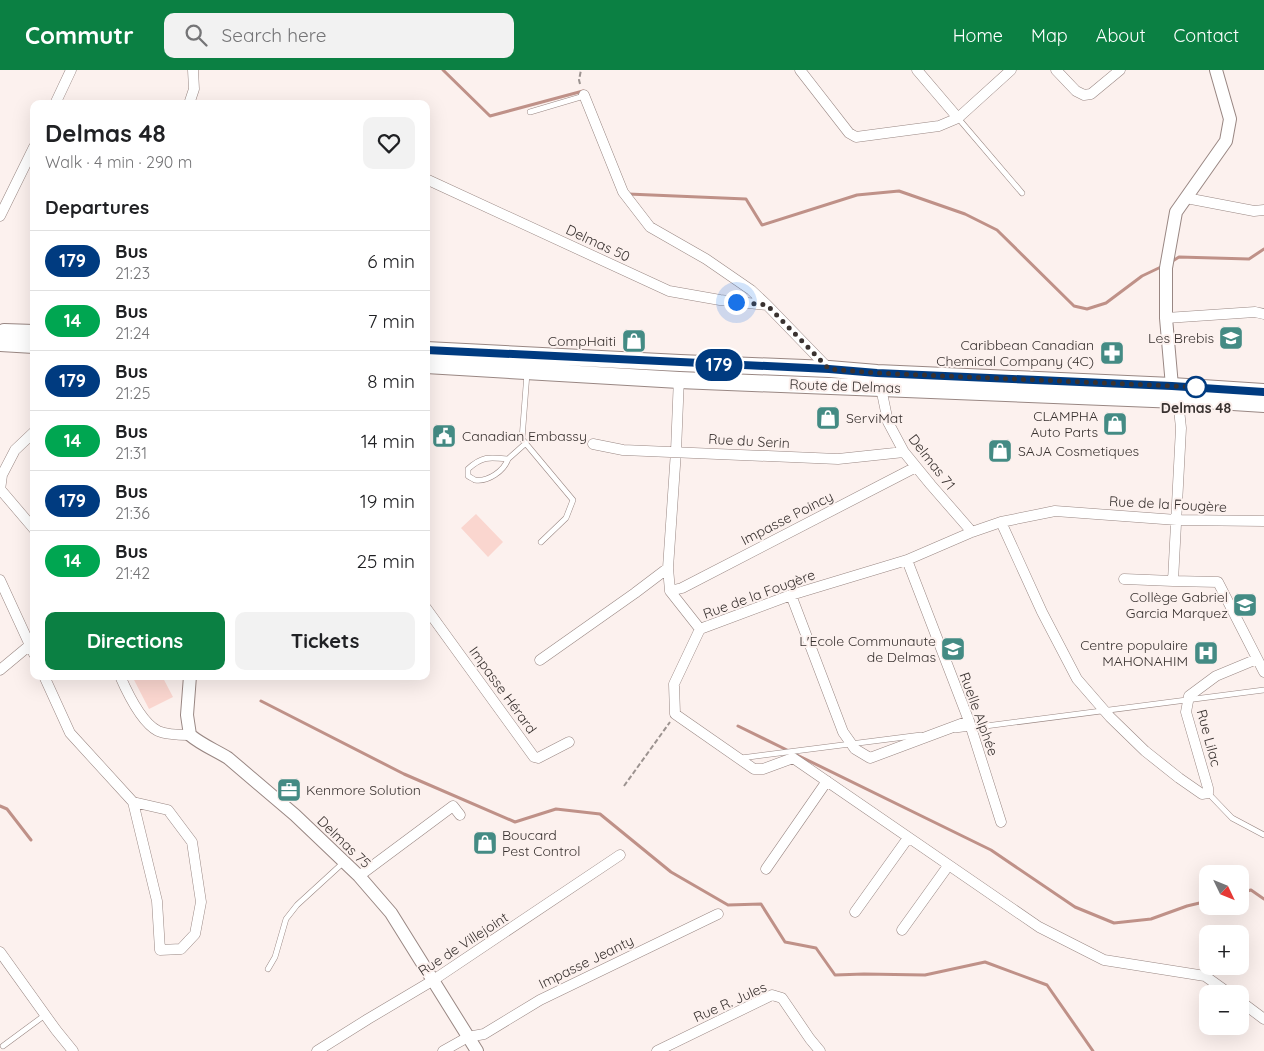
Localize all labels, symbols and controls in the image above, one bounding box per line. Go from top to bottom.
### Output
search box [164,13,514,58]
text: Commutr [25,20,134,50]
icon: search [182,21,210,49]
text: Search here [222,23,327,47]
text: Home [953,24,1003,47]
text: Map [1031,24,1068,47]
text: About [1096,24,1146,47]
text: Contact [1174,24,1239,47]
button: heart [363,117,415,169]
text: Delmas 48 [45,118,166,148]
text: Walk · 4 min · 290 m [45,152,192,172]
text: Departures [45,195,149,219]
street label: Delmas 50 [563,220,633,266]
text: Bus [115,239,148,263]
text: 179 [59,249,86,272]
text: 6 min [367,249,415,273]
text: 21:23 [115,263,150,283]
your location [724,290,749,315]
text: Bus [115,299,148,323]
text: 14 [64,309,81,332]
text: 7 min [368,309,415,333]
text: 21:24 [115,323,150,343]
school or university icon: Les Brebis [1218,325,1244,351]
shop icon: CompHaiti [621,328,647,354]
place label: Les Brebis [1148,329,1214,347]
place label: CompHaiti [548,332,616,350]
place label: Caribbean Canadian Chemical Company (4C) [936,336,1094,370]
pharmacy icon: Caribbean Canadian Chemical Company (4C) [1099,340,1125,366]
line badge: 179 [690,349,748,381]
text: 179 [705,353,733,376]
text: Bus [115,359,148,383]
text: 179 [59,369,86,392]
text: 8 min [367,369,415,393]
street label: Route de Delmas [789,375,901,397]
marker: Delmas 48 [1185,376,1207,398]
text: 21:25 [115,383,150,403]
place label: Delmas 48 [1161,399,1232,417]
shop icon: ServiMat [815,405,841,431]
place label: CLAMPHA Auto Parts [1030,407,1098,441]
place label: ServiMat [846,409,903,427]
shop icon: CLAMPHA Auto Parts [1102,411,1128,437]
text: Bus [115,419,148,443]
public building icon: Canadian Embassy [431,423,457,449]
place label: Canadian Embassy [462,427,587,445]
text: 14 [64,429,81,452]
text: 14 min [361,429,415,453]
street label: Rue du Serin [708,430,790,452]
street label: Delmas 71 [905,430,959,494]
shop icon: SAJA Cosmetiques [987,438,1013,464]
place label: SAJA Cosmetiques [1018,442,1139,460]
text: 21:31 [115,443,147,463]
text: Bus [115,479,148,503]
street label: Impasse Poincy [738,487,836,549]
text: 179 [59,489,86,512]
text: 19 min [360,489,415,513]
street label: Rue de la Fougère [1109,492,1227,516]
text: 21:36 [115,503,150,523]
text: Bus [115,539,148,563]
text: 14 [64,549,81,572]
text: 25 min [357,549,415,573]
text: 21:42 [115,563,150,583]
street label: Rue de la Fougère [700,565,818,623]
place label: Collège Gabriel Garcia Marquez [1126,588,1228,622]
school or university icon: Collège Gabriel Garcia Marquez [1232,592,1258,618]
button: Directions [45,612,225,670]
button: Tickets [235,612,415,670]
place label: L'Ecole Communaute de Delmas [799,632,936,666]
school or university icon: L'Ecole Communaute de Delmas [940,636,966,662]
place label: Centre populaire MAHONAHIM [1080,636,1188,670]
hospital icon: Centre populaire MAHONAHIM [1193,640,1219,666]
street label: Impasse Hérard [465,643,541,737]
street label: Ruelle Alphée [956,670,1002,758]
street label: Rue Lilac [1193,707,1225,769]
office icon: Kenmore Solution [276,777,302,803]
place label: Kenmore Solution [306,781,421,799]
street label: Delmas 75 [313,812,375,872]
place label: Boucard Pest Control [502,826,580,860]
shop icon: Boucard Pest Control [472,830,498,856]
north arrow [1199,865,1249,915]
map controls [1199,865,1249,1035]
street label: Rue de Villejoint [415,908,512,980]
button: + [1199,925,1249,975]
street label: Impasse Jeanty [536,931,636,993]
street label: Rue R. Jules [691,978,769,1026]
button: − [1199,985,1249,1035]

